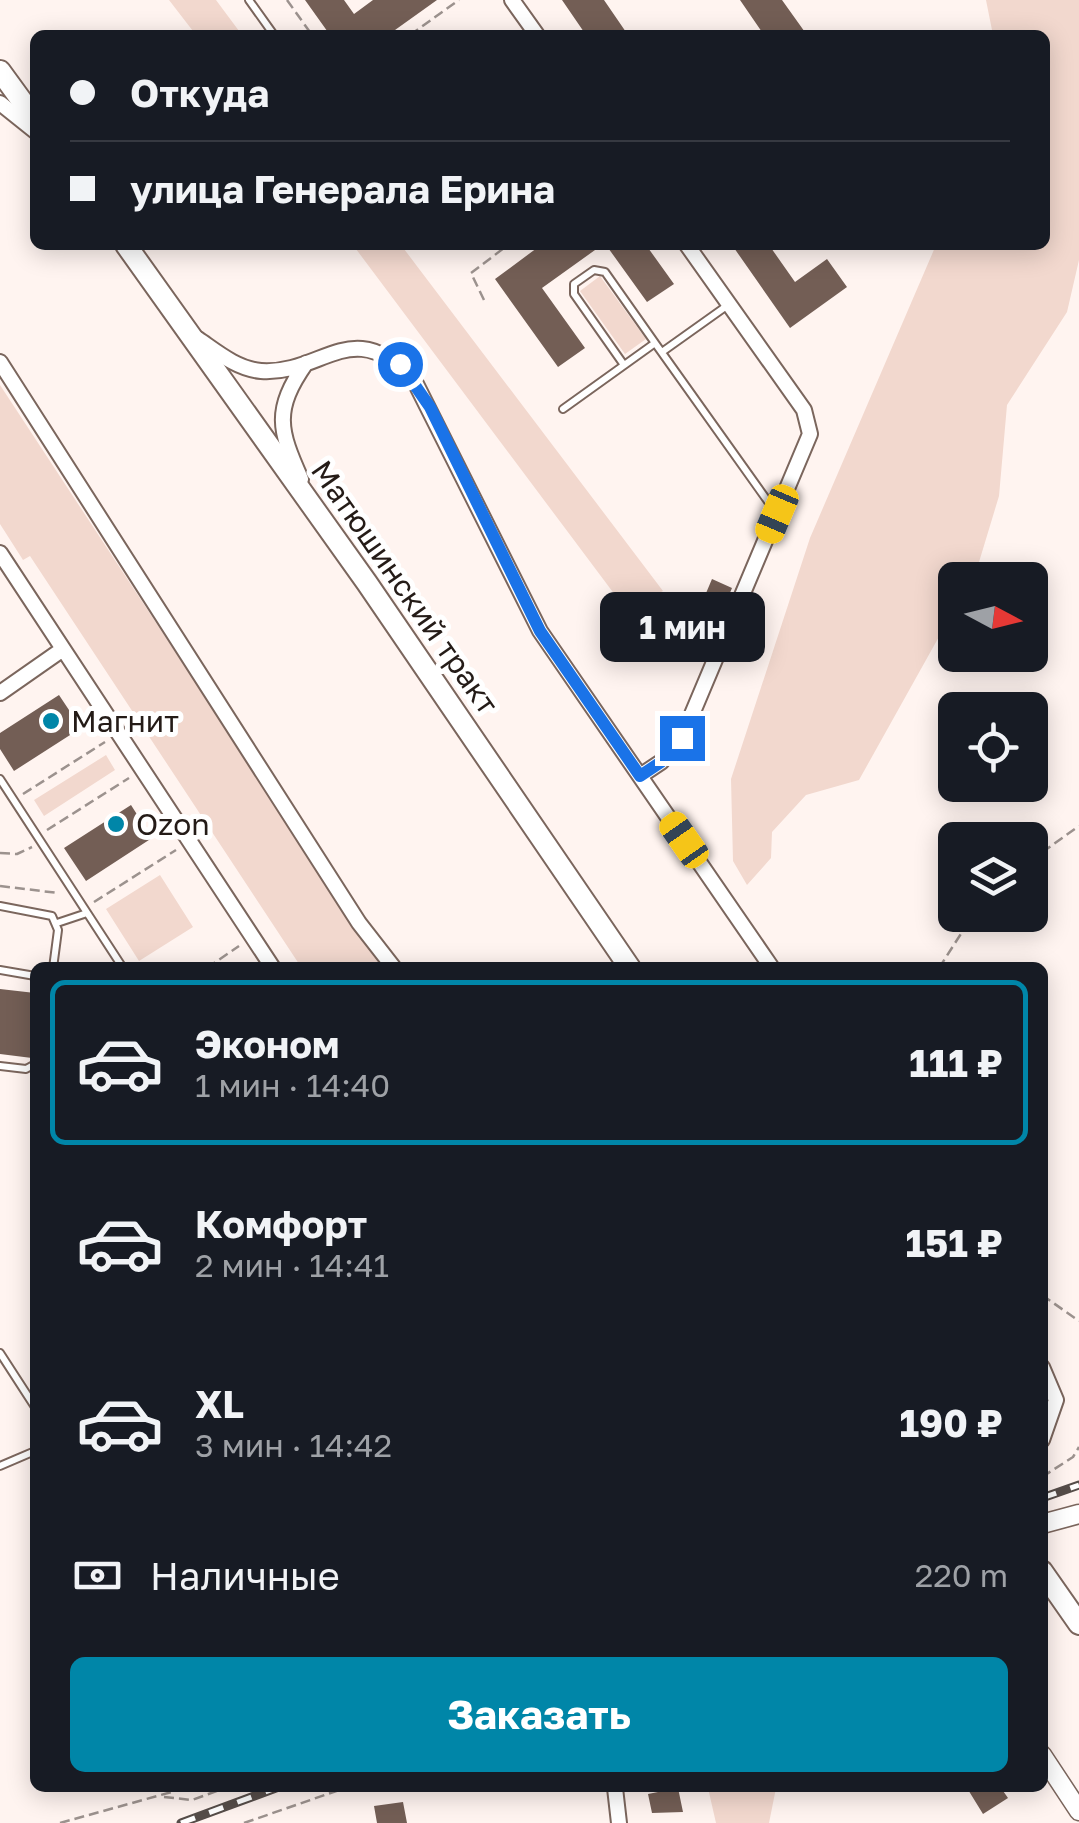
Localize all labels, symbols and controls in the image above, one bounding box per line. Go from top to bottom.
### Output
text: Откуда [130,70,269,115]
text: улица Генерала Ерина [130,166,555,211]
route start [378,342,423,387]
street label: Матюшинский тракт [304,453,506,721]
car [751,481,803,547]
north arrow [938,562,1048,672]
map controls [938,562,1048,932]
callout: 1 мин [600,593,764,663]
text: 1 мин [639,608,726,646]
button: locate [938,692,1048,802]
place label: Магнит [71,703,179,739]
marker: Магнит [40,710,62,732]
route end [660,716,705,761]
place label: Ozon [136,806,210,842]
car [655,807,713,873]
marker: Ozon [105,813,127,835]
button: layers [938,822,1048,932]
icon: car [75,1018,165,1108]
text: Эконом [195,1021,339,1066]
text: 111 ₽ [909,1040,1003,1085]
text: 1 мин · 14:40 [195,1066,390,1104]
icon: car [75,1198,165,1288]
text: Комфорт [195,1201,367,1246]
text: 151 ₽ [906,1220,1003,1265]
text: 2 мин · 14:41 [195,1246,389,1284]
icon: car [75,1378,165,1468]
text: XL [195,1381,244,1426]
text: 190 ₽ [899,1400,1003,1445]
text: 3 мин · 14:42 [195,1426,392,1464]
icon: cash [70,1548,125,1603]
text: Наличные [150,1553,340,1598]
text: 220 m [915,1556,1008,1594]
button: Заказать [70,1657,1008,1772]

